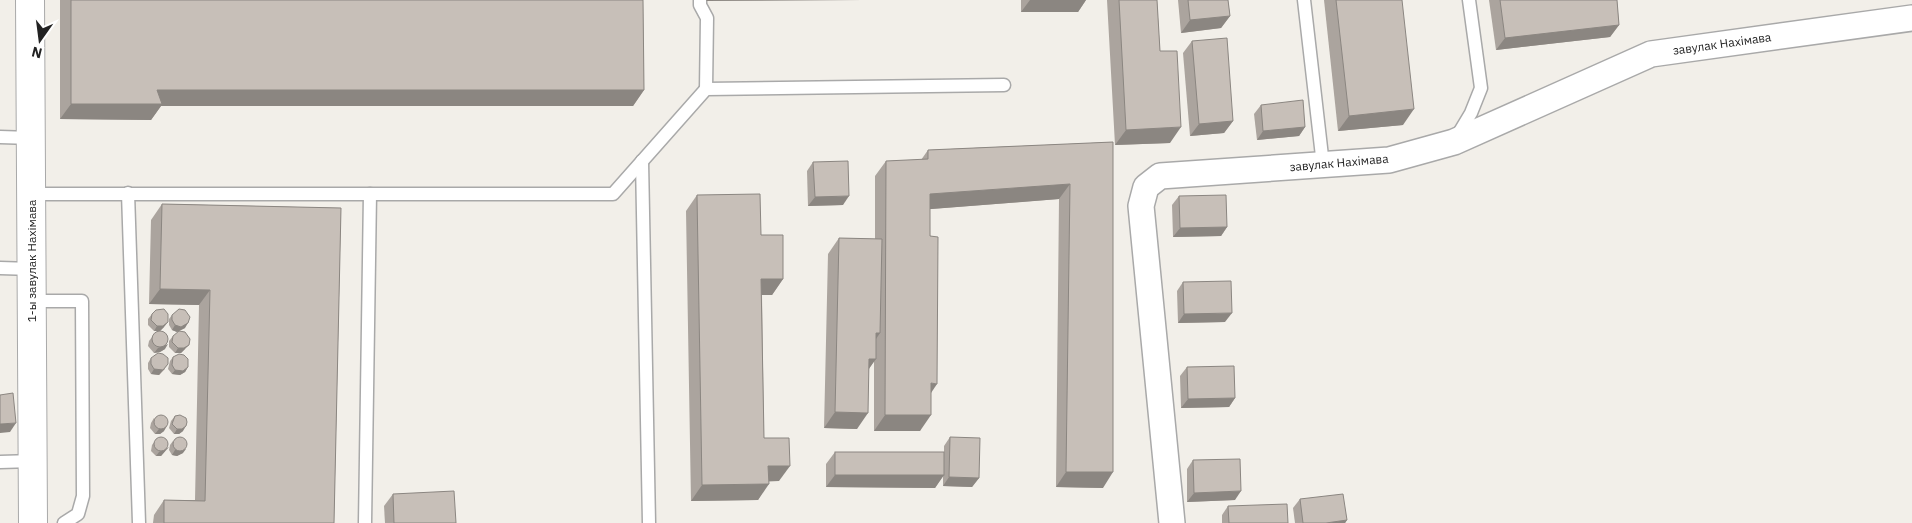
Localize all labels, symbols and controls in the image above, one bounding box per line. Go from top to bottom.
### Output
north arrow [15,15,65,65]
street label: завулак Нахімава [1672,29,1773,58]
text: N [30,43,44,63]
street label: завулак Нахімава [1289,151,1390,174]
street label: 1-ы завулак Нахімава [24,199,39,322]

